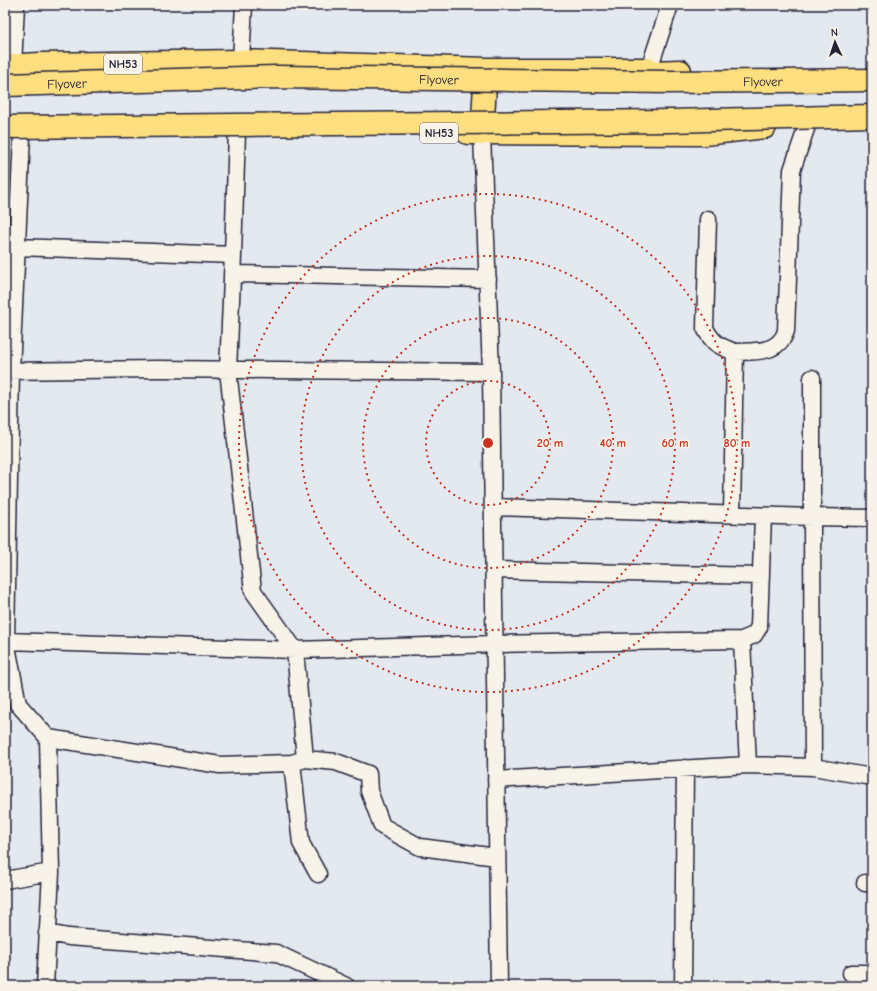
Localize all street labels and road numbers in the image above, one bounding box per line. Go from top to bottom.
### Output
road number: NH53 [104,54,142,74]
street label: Flyover [419,71,460,87]
street label: Flyover [743,73,784,89]
street label: Flyover [47,75,88,91]
road number: NH53 [420,123,458,143]

